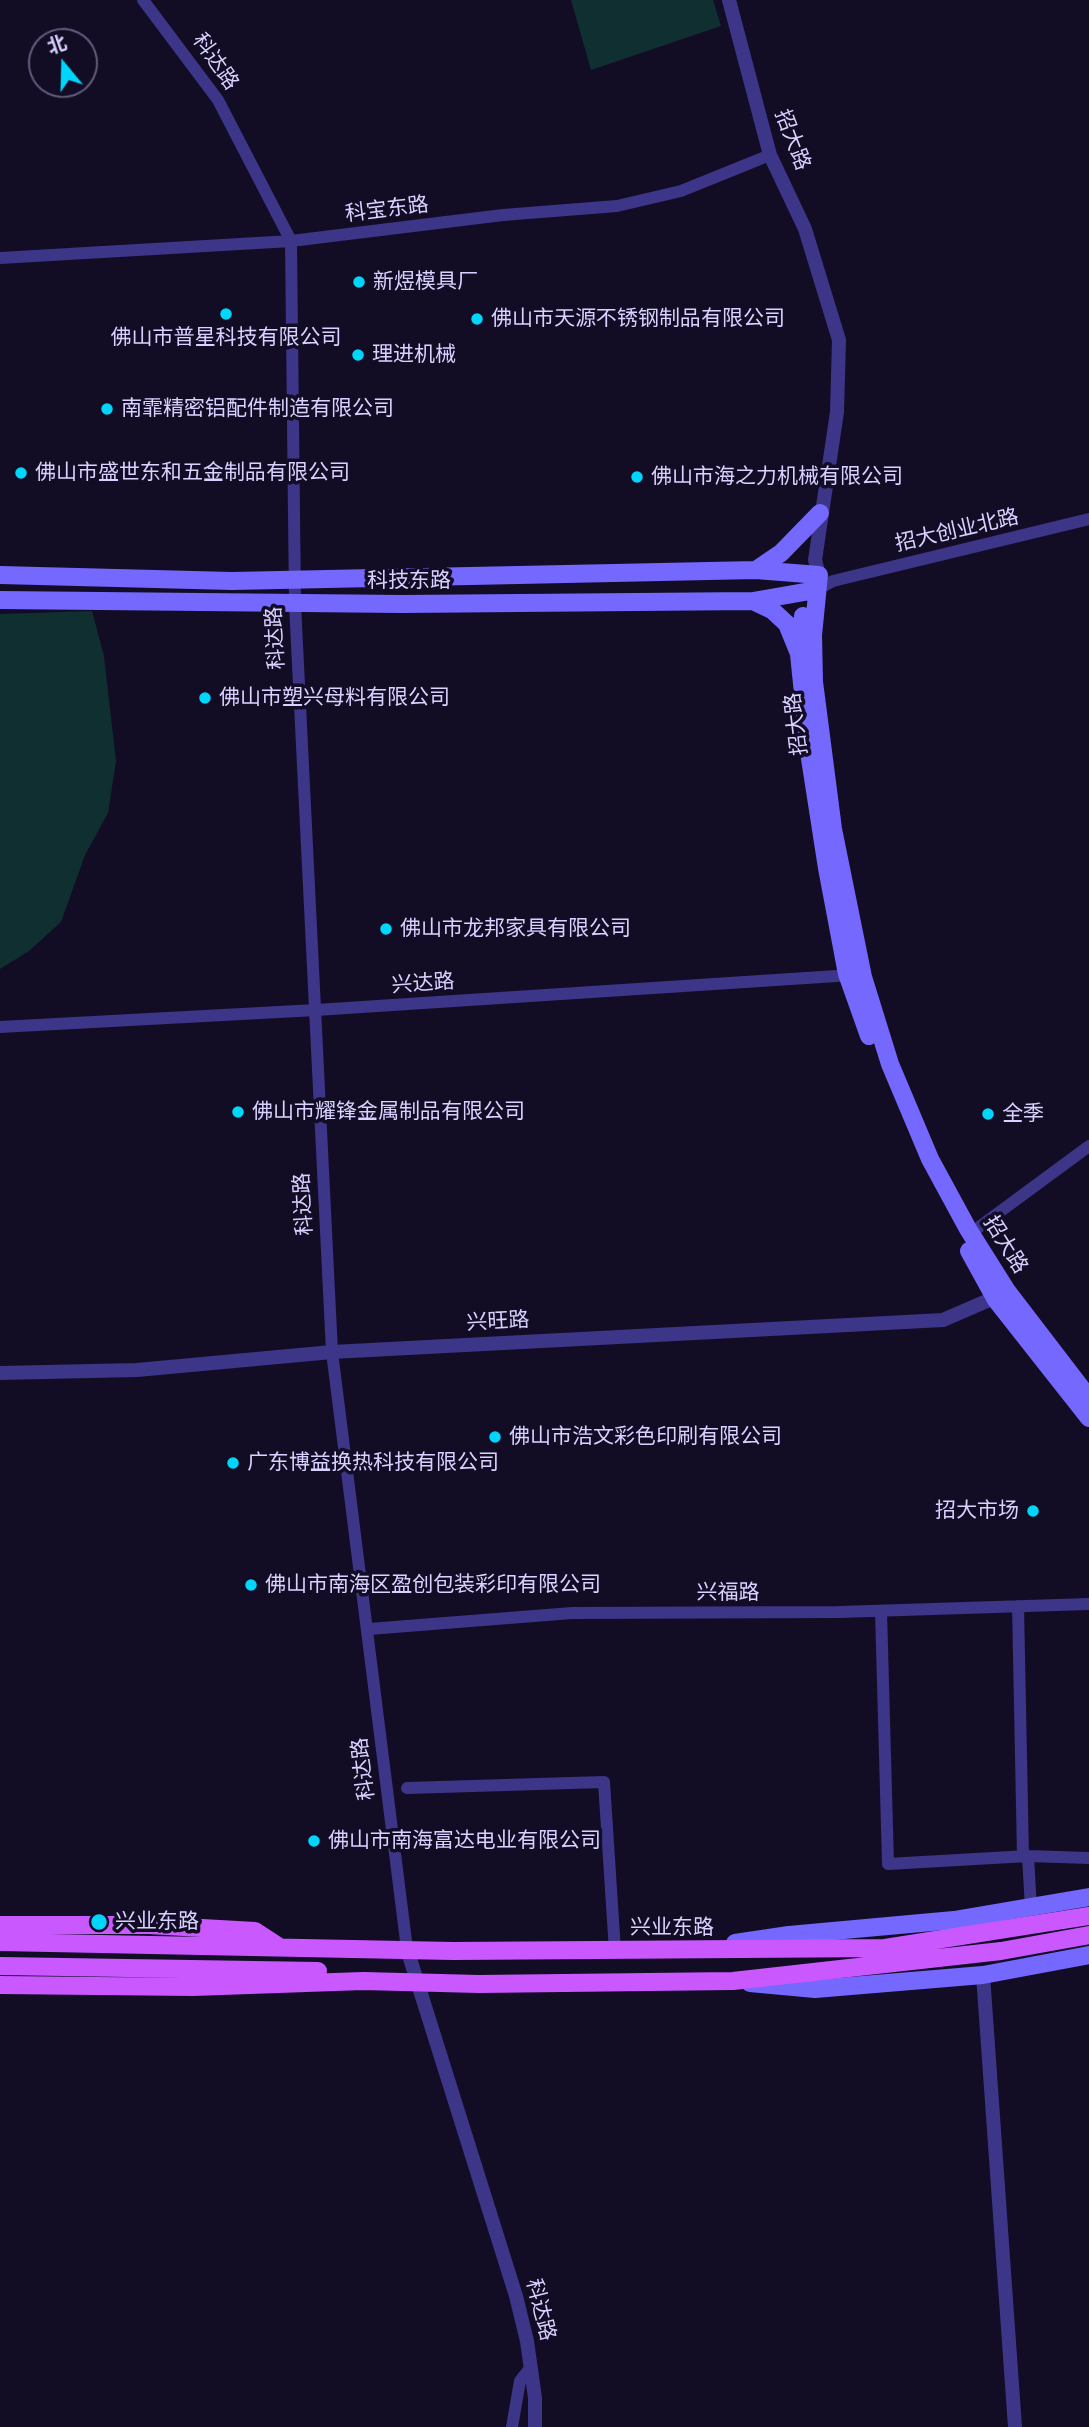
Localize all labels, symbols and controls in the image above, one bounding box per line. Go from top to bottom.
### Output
north arrow [28,28,98,98]
street label: 科达路 [187,29,243,95]
text: 北 [44,32,69,58]
street label: 招大路 [769,106,815,174]
street label: 科宝东路 [344,192,430,228]
place label: 新煜模具厂 [373,269,478,295]
marker: 新煜模具厂 [351,274,367,290]
marker: 佛山市普星科技有限公司 [218,306,234,322]
place label: 佛山市天源不锈钢制品有限公司 [491,306,785,332]
marker: 佛山市天源不锈钢制品有限公司 [469,311,485,327]
place label: 佛山市普星科技有限公司 [111,325,341,351]
place label: 理进机械 [372,342,456,368]
marker: 理进机械 [350,347,366,363]
place label: 南霏精密铝配件制造有限公司 [121,396,394,422]
marker: 南霏精密铝配件制造有限公司 [99,401,115,417]
place label: 佛山市盛世东和五金制品有限公司 [35,460,350,486]
place label: 佛山市海之力机械有限公司 [651,464,903,490]
marker: 佛山市盛世东和五金制品有限公司 [13,465,29,481]
marker: 佛山市海之力机械有限公司 [629,469,645,485]
street label: 招大创业北路 [893,505,1021,557]
street label: 科技东路 [367,568,451,594]
street label: 科达路 [262,606,290,670]
place label: 佛山市塑兴母料有限公司 [219,685,450,711]
marker: 佛山市塑兴母料有限公司 [197,690,213,706]
street label: 招大路 [781,691,813,757]
place label: 佛山市龙邦家具有限公司 [400,916,631,942]
marker: 佛山市龙邦家具有限公司 [378,921,394,937]
street label: 兴达路 [391,969,455,999]
place label: 佛山市耀锋金属制品有限公司 [252,1099,525,1125]
place label: 全季 [1002,1101,1044,1127]
marker: 佛山市耀锋金属制品有限公司 [230,1104,246,1120]
marker: 全季 [980,1106,996,1122]
street label: 科达路 [290,1172,318,1236]
street label: 招大路 [978,1212,1032,1278]
street label: 兴旺路 [466,1308,530,1336]
place label: 佛山市浩文彩色印刷有限公司 [509,1424,782,1450]
marker: 佛山市浩文彩色印刷有限公司 [487,1429,503,1445]
place label: 广东博益换热科技有限公司 [247,1450,499,1476]
marker: 广东博益换热科技有限公司 [225,1455,241,1471]
place label: 招大市场 [935,1498,1019,1524]
marker: 招大市场 [1025,1503,1041,1519]
place label: 佛山市南海区盈创包装彩印有限公司 [265,1572,601,1598]
marker: 佛山市南海区盈创包装彩印有限公司 [243,1577,259,1593]
street label: 兴福路 [697,1580,759,1606]
street label: 科达路 [348,1736,380,1802]
place label: 佛山市南海富达电业有限公司 [328,1828,601,1854]
marker: 佛山市南海富达电业有限公司 [306,1833,322,1849]
place label: 兴业东路 [115,1909,199,1935]
marker: 兴业东路 [89,1912,109,1932]
street label: 兴业东路 [630,1915,714,1941]
street label: 科达路 [520,2276,560,2344]

